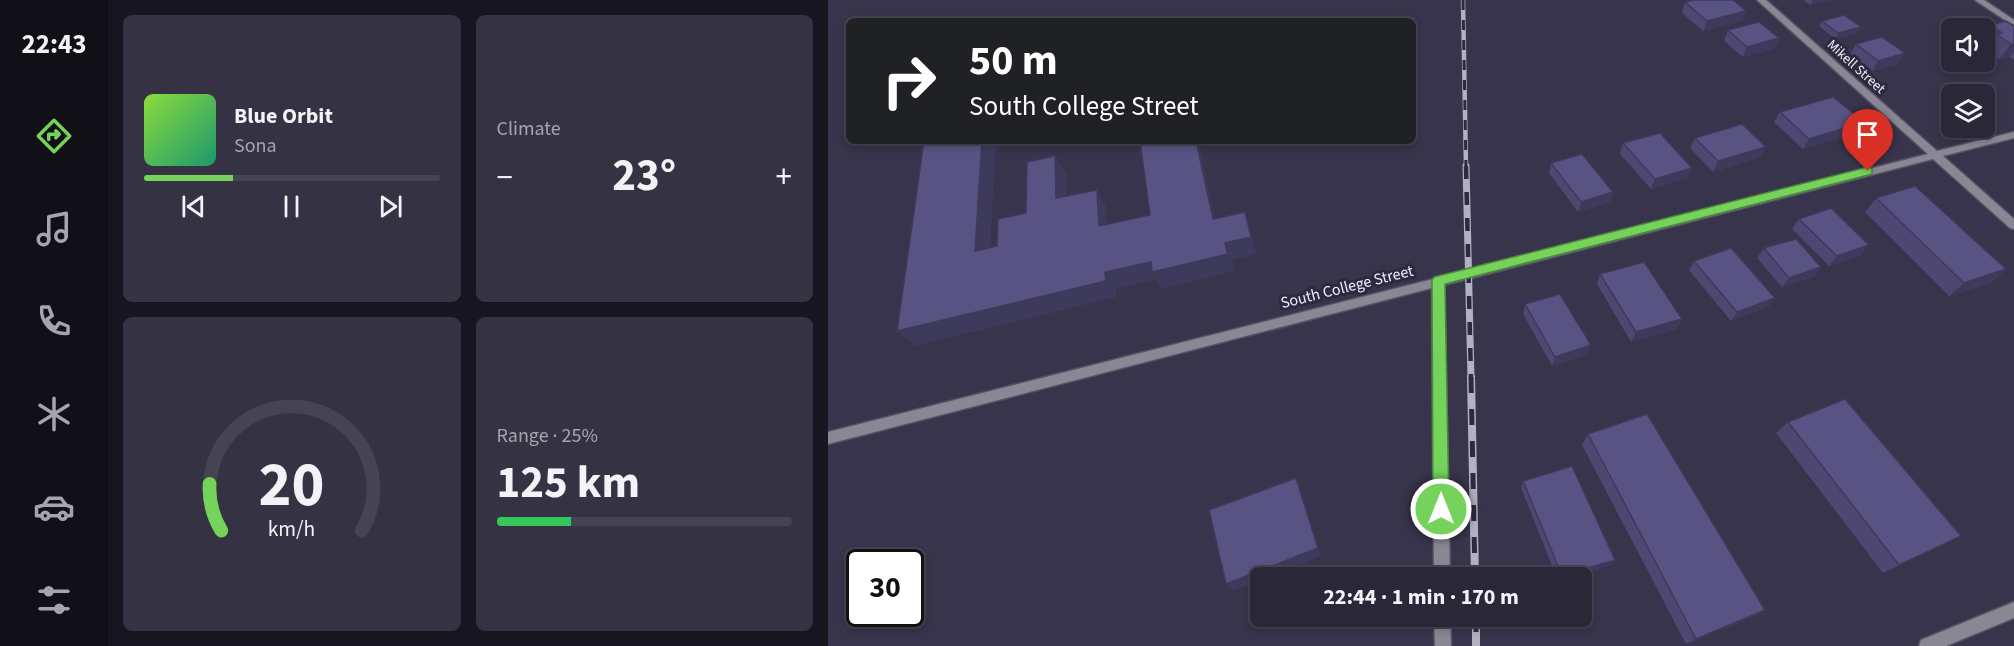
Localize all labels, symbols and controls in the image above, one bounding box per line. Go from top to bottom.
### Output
map controls [1941,18,1995,138]
button: sound [1941,18,1995,72]
text: 22:43 [21,25,87,64]
text: 50 m [969,31,1058,91]
street label: Mikell Street [1822,35,1890,99]
icon: right [870,42,948,120]
button: layers [1941,84,1995,138]
text: South College Street [969,87,1199,126]
text: Blue Orbit [234,100,333,132]
pin [1842,109,1893,171]
icon: directions [33,115,75,157]
text: Climate [497,115,561,143]
icon: arrive [1851,118,1884,151]
text: Sona [234,132,277,160]
text: 23° [612,144,676,208]
text: − [497,154,513,201]
text: + [776,154,792,201]
icon: previous [177,190,210,223]
icon: pause [275,190,308,223]
icon: next [374,190,407,223]
icon: music [33,208,75,250]
street label: South College Street [1278,260,1416,314]
icon: phone [33,300,75,342]
icon: climate [33,393,75,435]
text: Range · 25% [497,422,598,450]
text: 20 [259,441,325,530]
text: 125 km [497,451,640,515]
position arrow [1409,477,1473,541]
icon: car [33,486,75,528]
text: km/h [268,514,316,545]
speed limit sign: 30 [846,549,924,627]
icon: filters [33,579,75,621]
text: 22:44 · 1 min · 170 m [1323,581,1519,613]

